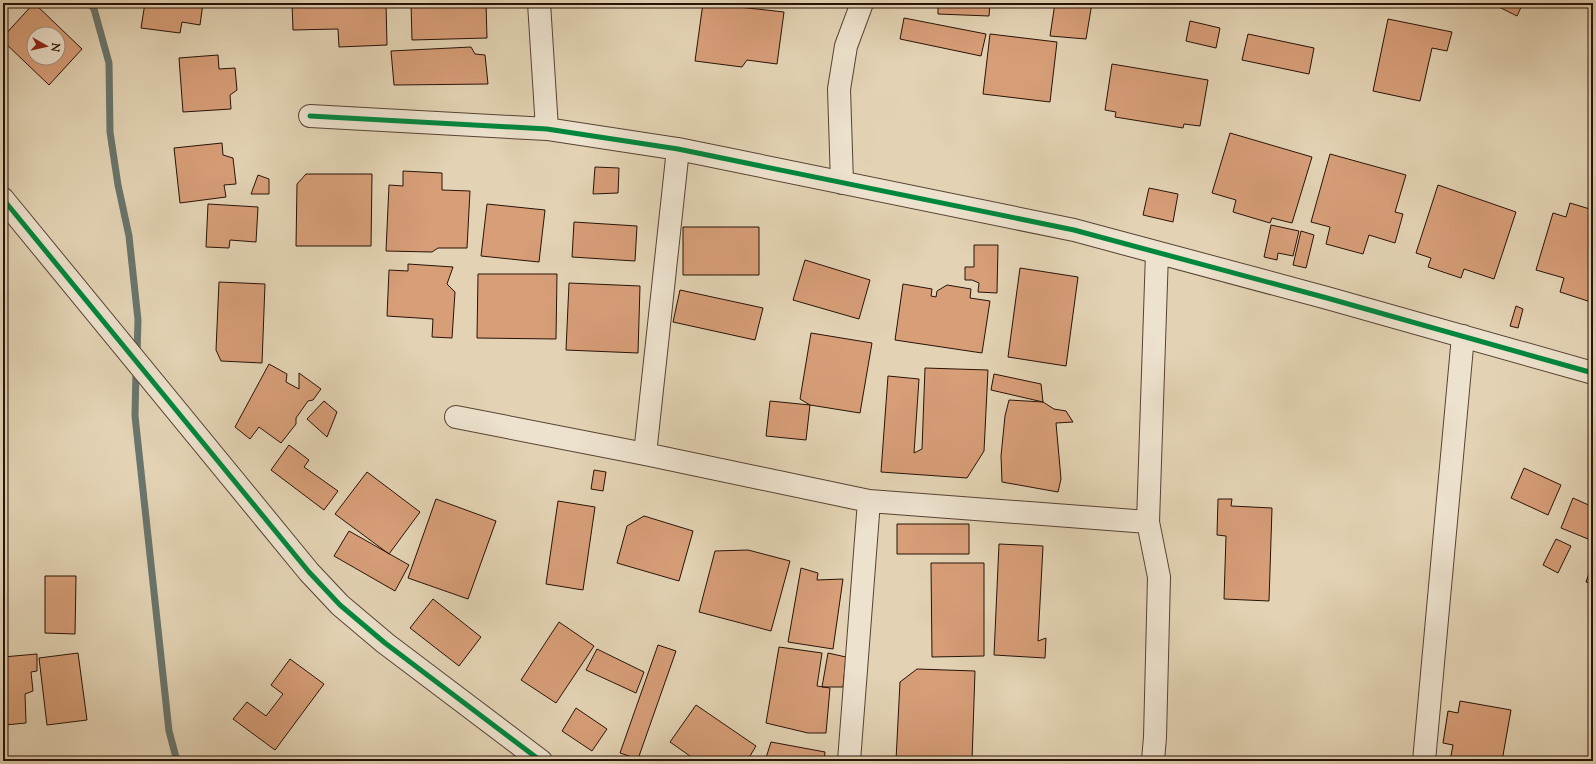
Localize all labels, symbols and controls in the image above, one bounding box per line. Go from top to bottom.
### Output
north arrow [26,26,66,66]
text: N [46,41,64,53]

